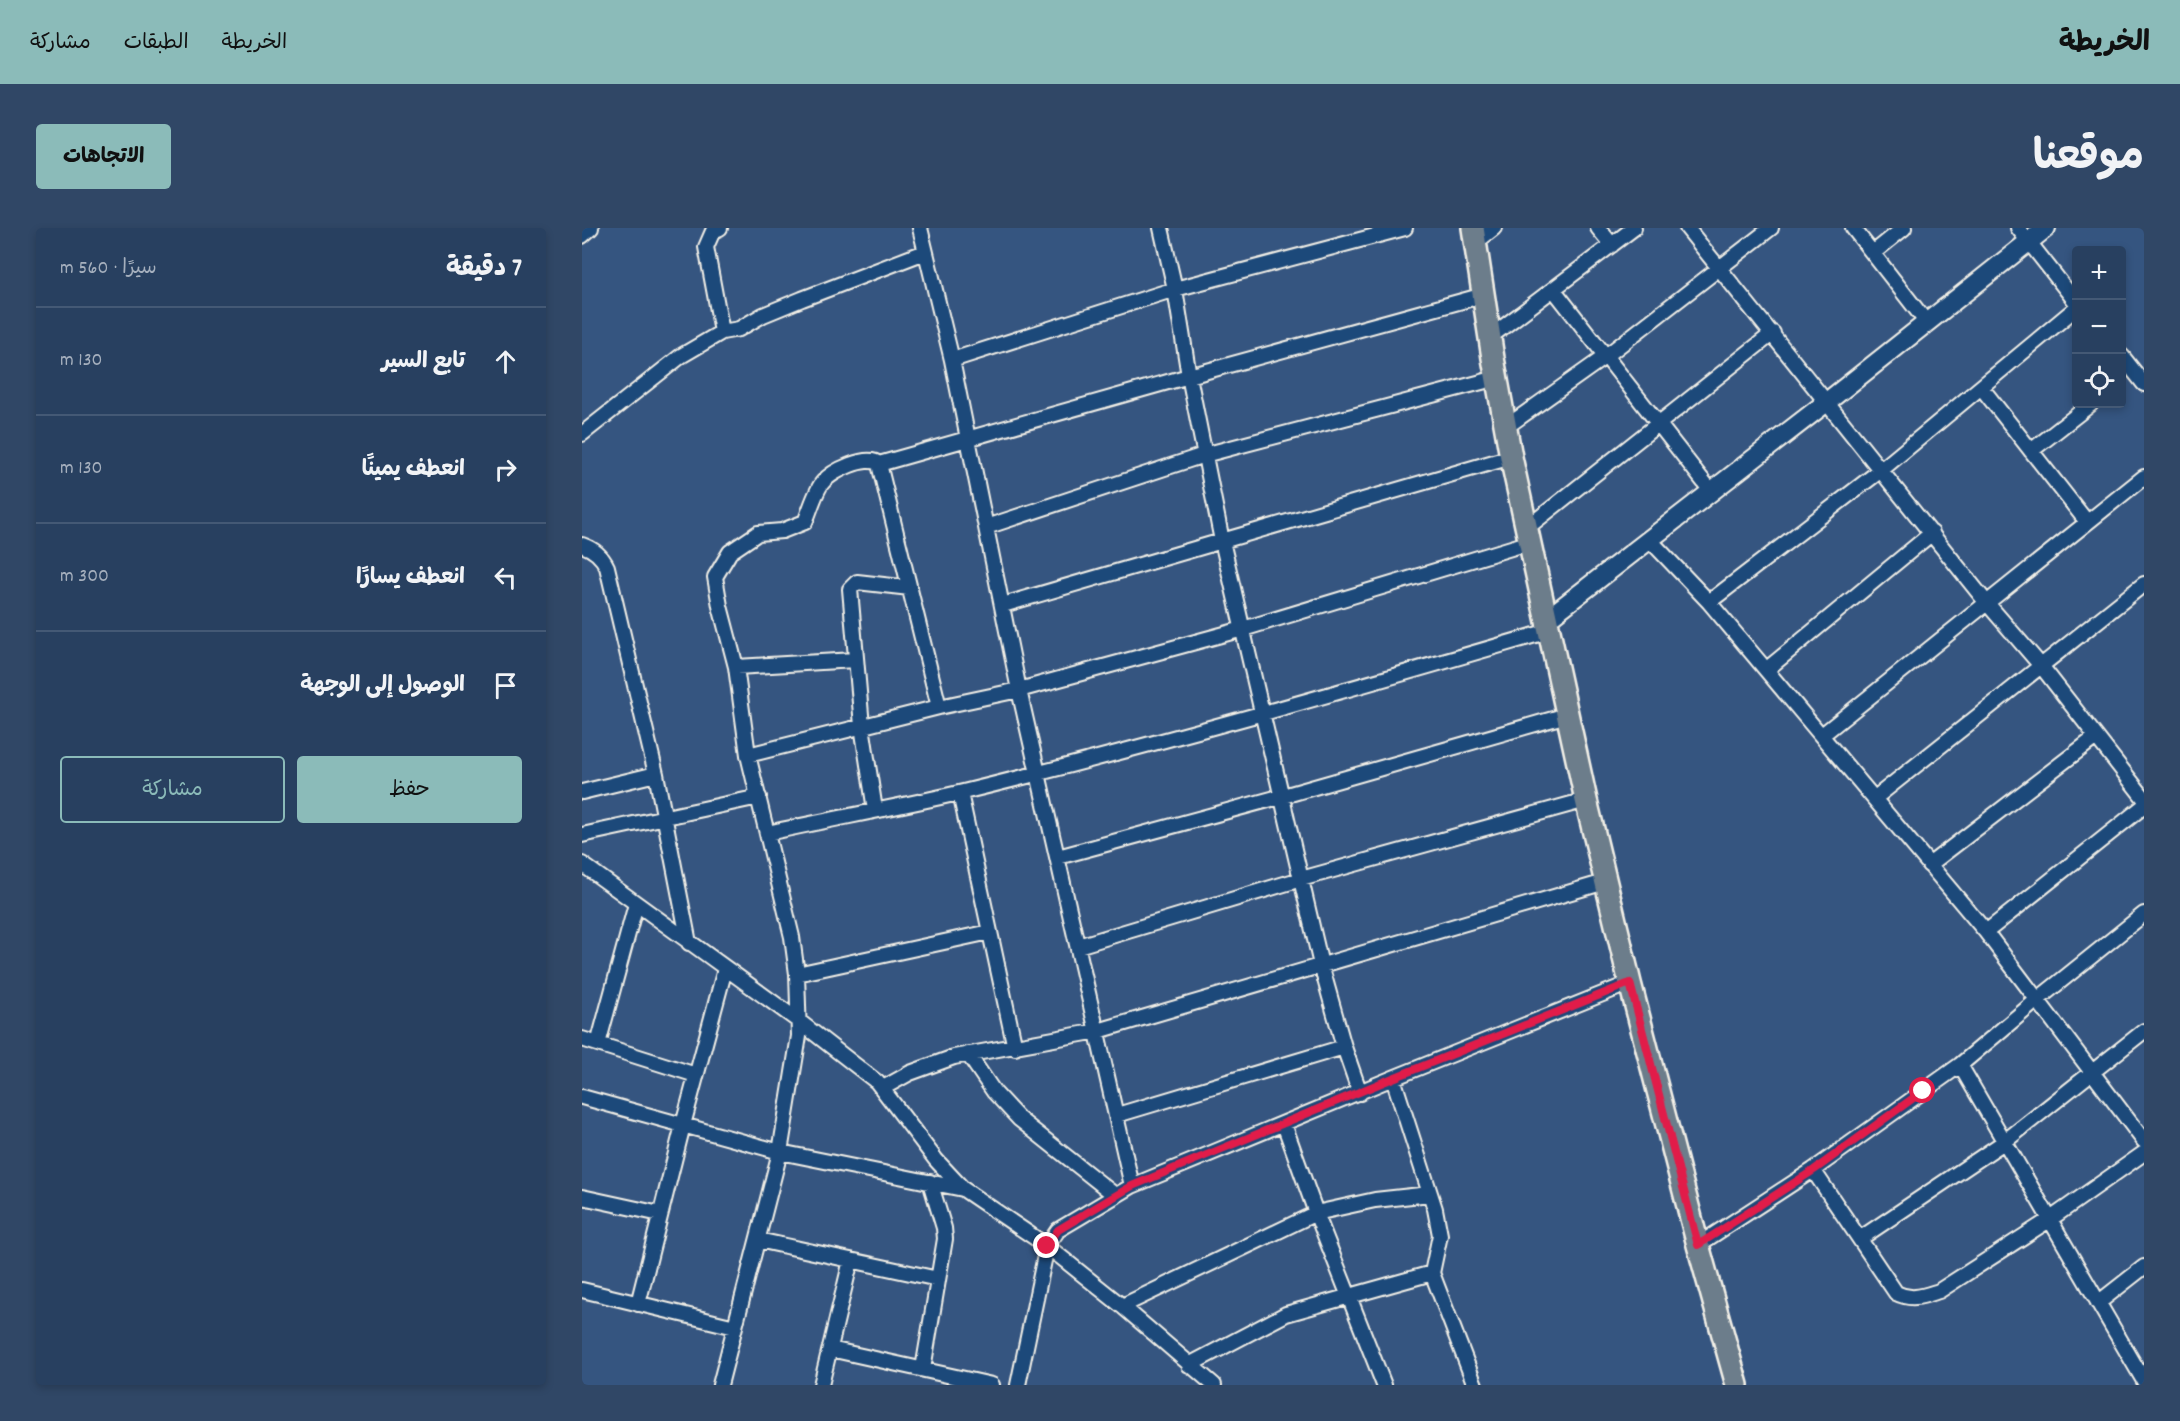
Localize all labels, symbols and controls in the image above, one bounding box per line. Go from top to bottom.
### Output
text: الخريطة [2059,25,2150,65]
text: مشاركة [30,29,91,59]
text: الطبقات [124,29,189,59]
text: الخريطة [222,29,287,59]
button: الاتجاهات [36,124,171,189]
text: موقعنا [2033,130,2144,190]
map controls [2072,246,2126,408]
button: + [2072,246,2126,300]
text: 7 دقيقة [446,251,522,288]
text: سيرًا · 560 m [60,255,157,283]
button: − [2072,300,2126,354]
icon: ahead [489,345,522,378]
text: 130 m [60,347,103,375]
text: تابع السير [382,347,465,378]
button: locate [2072,354,2126,408]
icon: right [489,453,522,486]
text: 130 m [60,455,103,483]
text: انعطف يمينًا [362,455,465,486]
icon: left [489,561,522,594]
text: 300 m [60,563,109,591]
text: انعطف يسارًا [356,563,465,594]
icon: arrive [489,669,522,702]
text: الوصول إلى الوجهة [300,671,465,702]
button: مشاركة [60,756,285,823]
button: حفظ [297,756,522,823]
route start [1909,1077,1935,1103]
route end [1033,1232,1059,1258]

